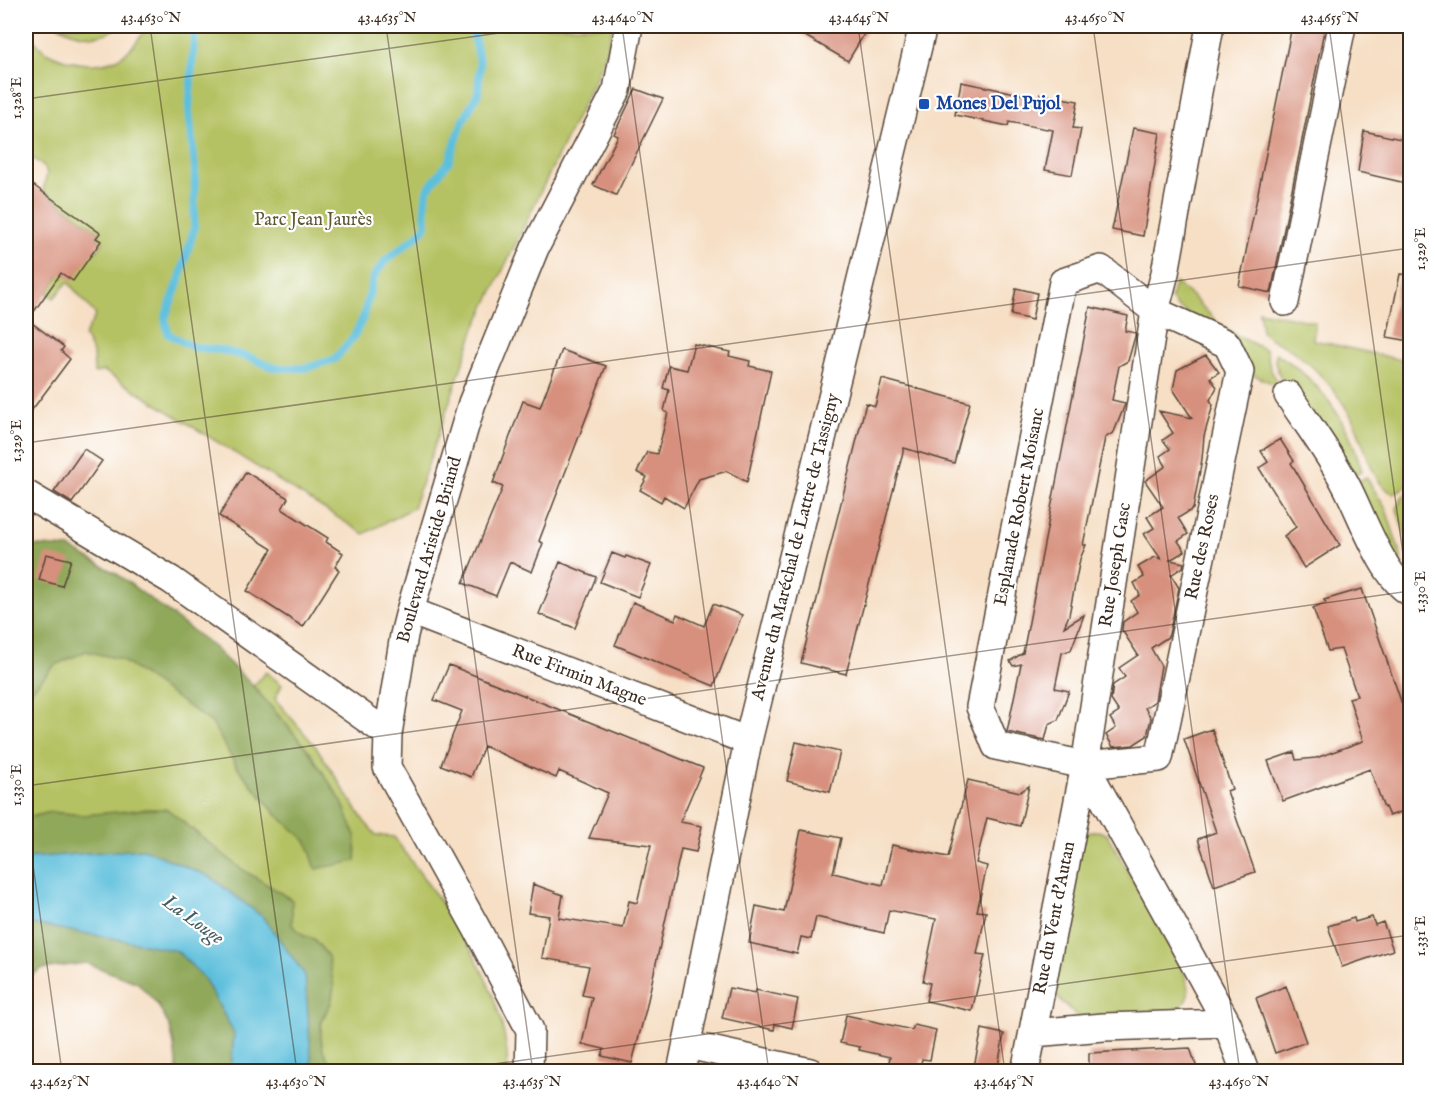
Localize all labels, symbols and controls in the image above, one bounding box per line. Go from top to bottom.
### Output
text: 43.4630°N [121,8,181,27]
text: 43.4635°N [358,8,416,27]
text: 43.4640°N [592,8,654,27]
text: 43.4645°N [829,8,889,27]
text: 43.4650°N [1065,8,1125,27]
text: 43.4655°N [1301,8,1359,27]
text: 1.328°E [7,77,26,119]
place label: Mones Del Pujol [936,93,1062,116]
marker: Mones Del Pujol [917,97,931,111]
park label: Parc Jean Jaurès [254,209,372,232]
text: 1.329°E [1411,227,1430,271]
street label: Avenue du Maréchal de Lattre de Tassigny [746,391,845,704]
street label: Esplanade Robert Moisanc [990,406,1051,608]
text: 1.329°E [7,419,26,463]
street label: Boulevard Aristide Briand [392,454,468,646]
street label: Rue des Roses [1181,492,1225,602]
street label: Rue Joseph Gasc [1095,501,1137,629]
text: 1.330°E [1411,571,1430,613]
street label: Rue Firmin Magne [508,640,650,712]
text: 1.330°E [7,764,26,806]
street label: Rue du Vent d'Autan [1029,839,1081,997]
water label: La Louge [156,889,229,952]
text: 1.331°E [1411,916,1430,956]
text: 43.4625°N [30,1072,90,1091]
text: 43.4630°N [266,1072,326,1091]
text: 43.4635°N [503,1072,561,1091]
text: 43.4640°N [737,1072,799,1091]
text: 43.4645°N [974,1072,1034,1091]
text: 43.4650°N [1209,1072,1269,1091]

